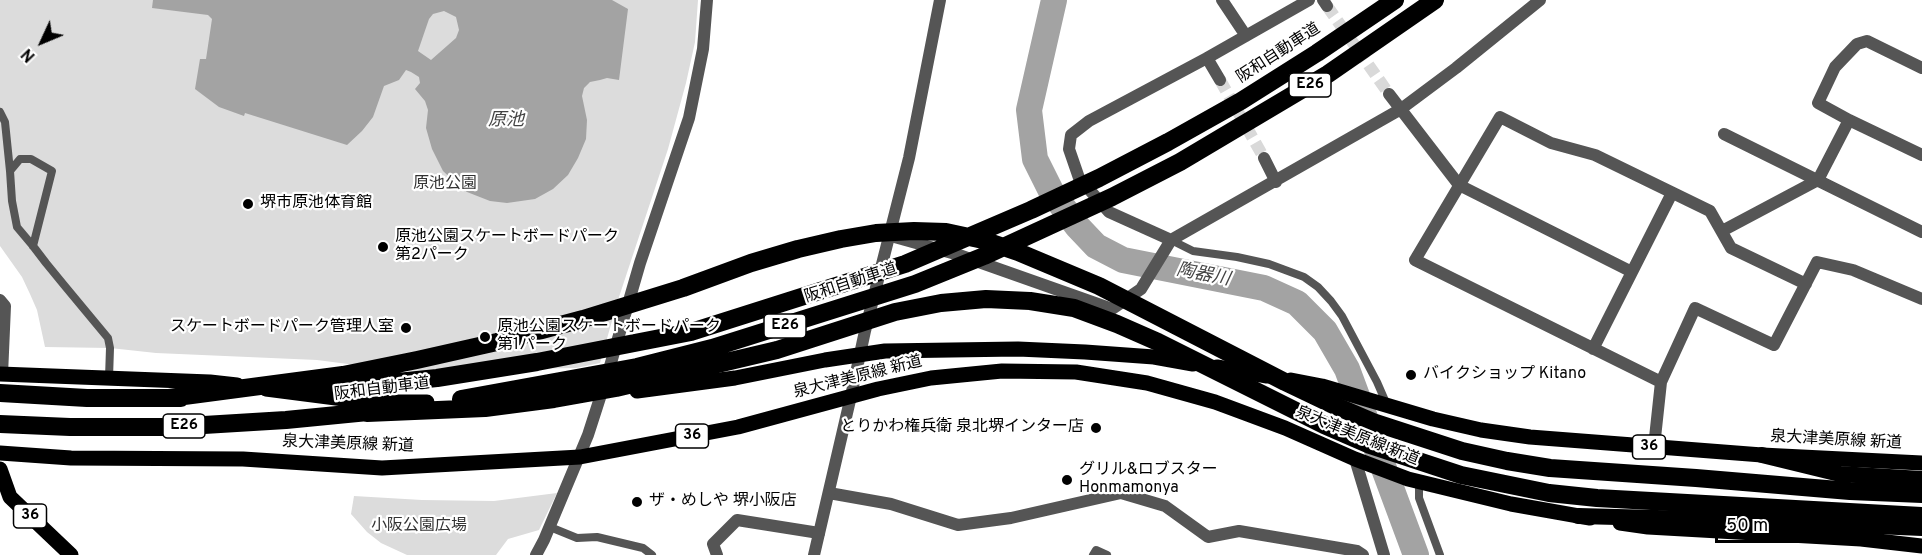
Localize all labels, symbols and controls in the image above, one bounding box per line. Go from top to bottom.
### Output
north arrow [12,12,72,72]
street label: 阪和自動車道 [1234,20,1324,88]
text: N [18,43,40,66]
road number: E26 [1289,73,1331,97]
water label: 原池 [488,110,524,132]
park label: 原池公園 [413,175,477,195]
place label: 堺市原池体育館 [260,194,372,214]
marker: 堺市原池体育館 [241,197,255,211]
place label: 原池公園スケートボードパーク 第2パーク [395,228,619,266]
marker: 原池公園スケートボードパーク 第2パーク [376,240,390,254]
street label: 阪和自動車道 [802,260,900,308]
water label: 陶器川 [1174,260,1232,292]
road number: E26 [764,314,806,338]
place label: スケートボードパーク管理人室 [170,318,394,338]
place label: 原池公園スケートボードパーク 第1パーク [497,318,721,356]
marker: スケートボードパーク管理人室 [399,321,413,335]
marker: 原池公園スケートボードパーク 第1パーク [478,330,492,344]
street label: 泉大津美原線 新道 [792,353,924,403]
place label: バイクショップ Kitano [1423,365,1586,385]
marker: バイクショップ Kitano [1404,368,1418,382]
street label: 阪和自動車道 [333,375,431,405]
street label: 泉大津美原線 新道 [1292,403,1422,471]
road number: E26 [163,414,205,438]
place label: とりかわ権兵衛 泉北堺インター店 [840,418,1084,438]
marker: とりかわ権兵衛 泉北堺インター店 [1089,421,1103,435]
road number: 36 [676,424,708,448]
street label: 泉大津美原線 新道 [1770,428,1902,454]
street label: 泉大津美原線 新道 [282,433,414,457]
road number: 36 [1632,435,1666,459]
place label: グリル&ロブスター Honmamonya [1079,461,1218,499]
marker: グリル&ロブスター Honmamonya [1060,473,1074,487]
place label: ザ・めしや 堺小阪店 [649,492,797,512]
marker: ザ・めしや 堺小阪店 [630,495,644,509]
road number: 36 [14,504,46,528]
scale bar [1718,504,1826,542]
text: 50 m [1726,515,1768,538]
park label: 小阪公園広場 [371,517,467,537]

